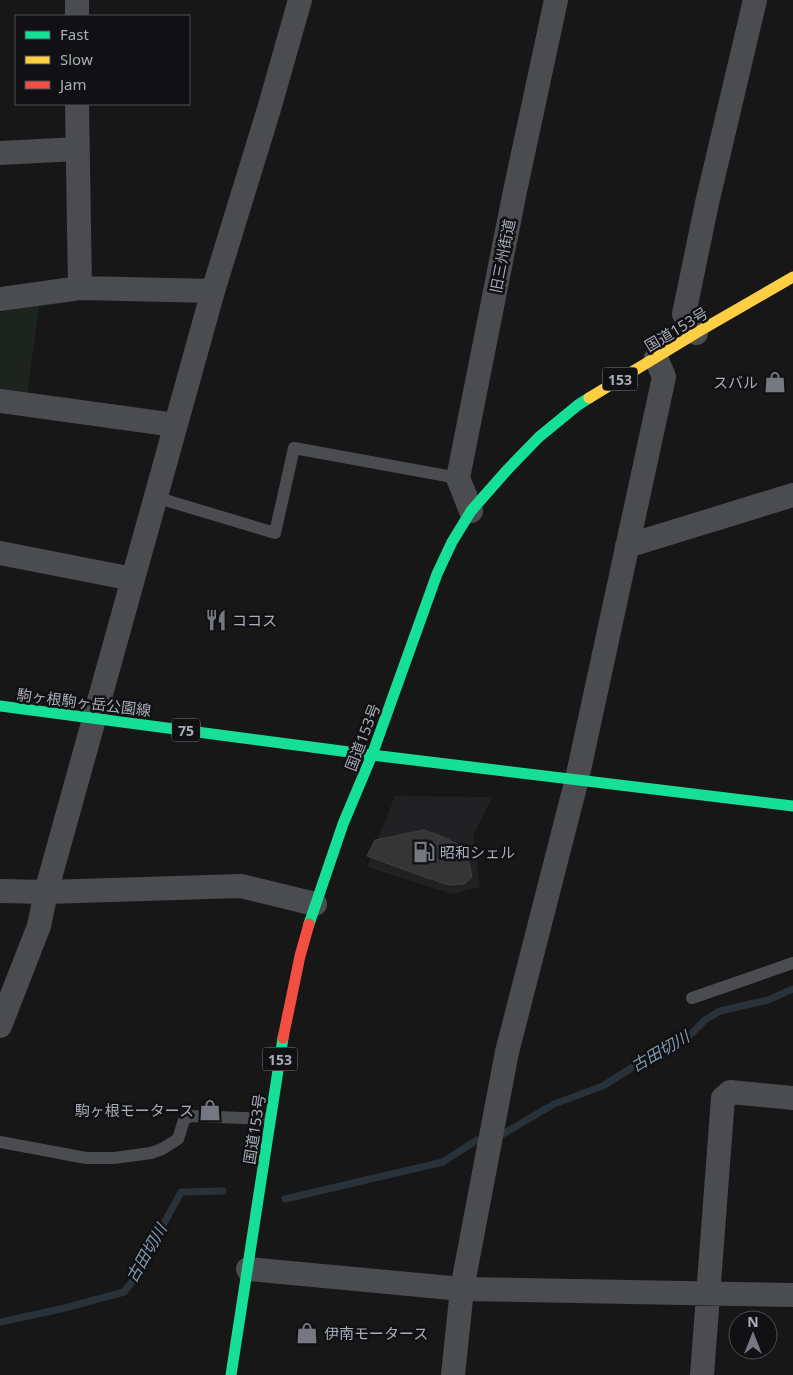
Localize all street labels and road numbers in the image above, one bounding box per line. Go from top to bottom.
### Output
street label: 旧三州街道 [485,217,519,295]
street label: 国道153号 [641,302,711,356]
road number: 153 [602,368,638,390]
street label: 駒ヶ根駒ヶ岳公園線 [16,684,152,720]
street label: 国道153号 [340,700,384,774]
road number: 75 [172,718,200,742]
road number: 153 [262,1048,298,1070]
street label: 国道153号 [239,1092,269,1166]

